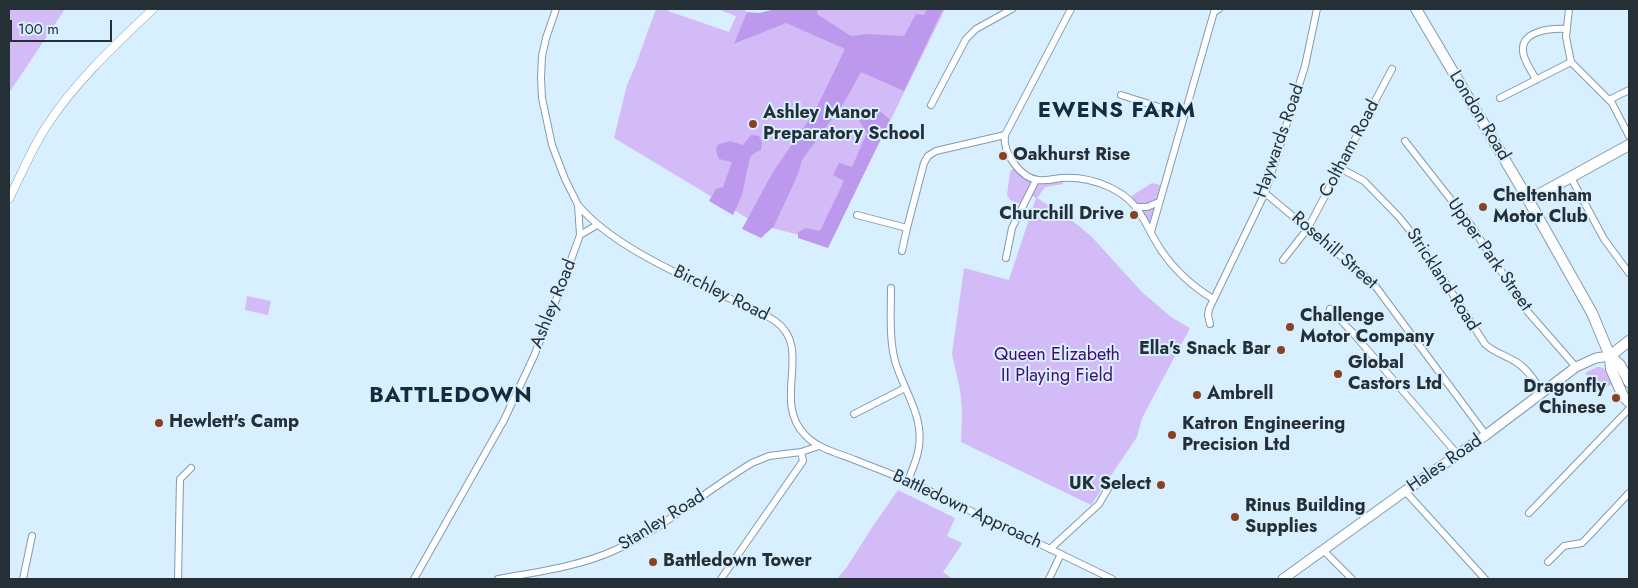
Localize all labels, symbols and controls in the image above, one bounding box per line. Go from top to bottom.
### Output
scale bar [12,10,115,42]
text: 100 m [18,18,59,40]
street label: London Road [1444,67,1514,165]
street label: Haywards Road [1250,81,1310,201]
street label: Coltham Road [1315,97,1385,201]
district label: EWENS FARM [1037,99,1197,125]
place label: Ashley Manor Preparatory School [763,103,925,146]
marker: Ashley Manor Preparatory School [747,118,759,130]
place label: Oakhurst Rise [1013,145,1130,167]
marker: Oakhurst Rise [997,150,1009,162]
place label: Cheltenham Motor Club [1493,186,1592,228]
street label: Upper Park Street [1442,194,1536,316]
marker: Cheltenham Motor Club [1477,201,1489,213]
place label: Churchill Drive [999,204,1124,226]
street label: Rosehill Street [1286,208,1382,294]
marker: Churchill Drive [1128,209,1140,221]
street label: Strickland Road [1401,225,1483,335]
street label: Ashley Road [526,256,582,352]
street label: Birchley Road [670,262,772,326]
place label: Challenge Motor Company [1300,306,1434,348]
marker: Challenge Motor Company [1284,321,1296,333]
place label: Ella's Snack Bar [1139,339,1271,361]
marker: Ella's Snack Bar [1275,344,1287,356]
park label: Queen Elizabeth II Playing Field [994,345,1120,388]
place label: Global Castors Ltd [1348,353,1442,396]
marker: Global Castors Ltd [1332,368,1344,380]
place label: Dragonfly Chinese [1523,377,1606,419]
district label: BATTLEDOWN [368,384,534,410]
place label: Ambrell [1207,384,1273,406]
marker: Ambrell [1191,389,1203,401]
marker: Dragonfly Chinese [1610,392,1622,404]
place label: Hewlett's Camp [169,412,299,434]
place label: Katron Engineering Precision Ltd [1182,414,1345,456]
marker: Hewlett's Camp [153,417,165,429]
marker: Katron Engineering Precision Ltd [1166,429,1178,441]
street label: Hales Road [1403,430,1487,498]
street label: Battledown Approach [889,466,1045,554]
place label: UK Select [1069,474,1151,496]
marker: UK Select [1155,479,1167,491]
street label: Stanley Road [615,486,709,556]
place label: Rinus Building Supplies [1245,496,1365,538]
marker: Rinus Building Supplies [1229,511,1241,523]
place label: Battledown Tower [663,551,812,573]
marker: Battledown Tower [647,556,659,568]

